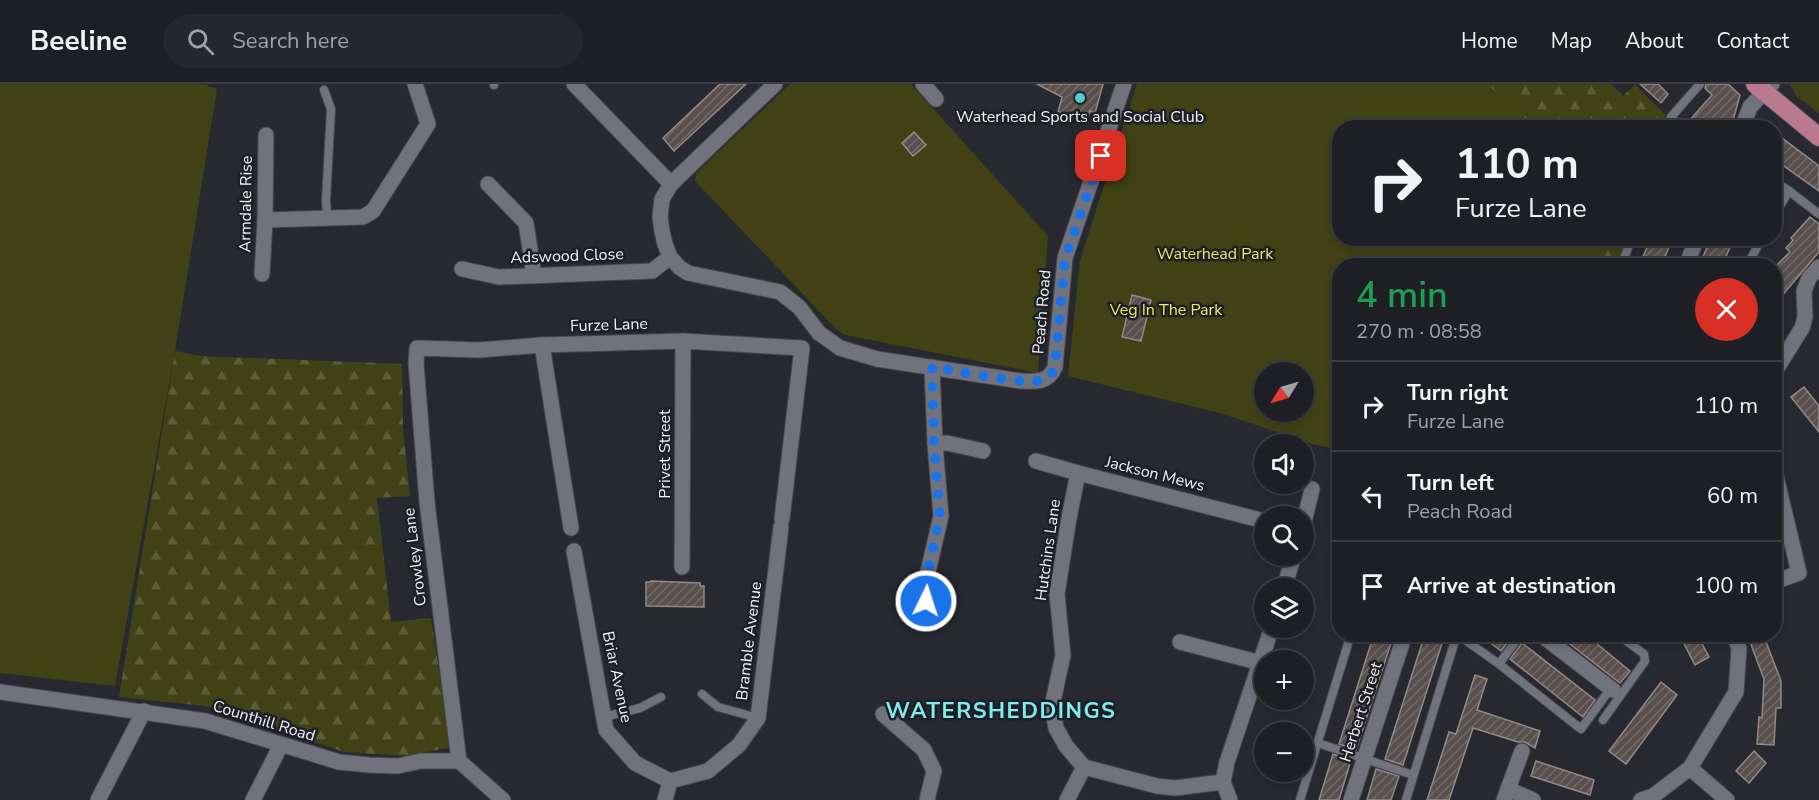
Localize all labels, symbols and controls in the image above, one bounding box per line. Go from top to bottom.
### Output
search box [163,14,583,68]
text: Beeline [30,22,127,60]
icon: search [184,25,217,58]
text: Search here [232,26,349,56]
text: Home [1461,27,1518,55]
text: Map [1551,27,1592,55]
text: About [1625,27,1683,55]
text: Contact [1716,27,1789,55]
marker: Waterhead Sports and Social Club [1073,91,1087,105]
place label: Waterhead Sports and Social Club [956,106,1204,128]
pin [1075,130,1126,181]
text: 110 m [1455,136,1579,193]
icon: arrive [1084,139,1117,172]
icon: right [1356,144,1434,222]
street label: Armdale Rise [234,155,258,253]
text: Furze Lane [1455,190,1587,227]
street label: Adswood Close [510,243,624,269]
park label: Waterhead Park [1157,243,1274,265]
street label: Peach Road [1027,269,1057,355]
text: 4 min [1356,271,1448,320]
button: close [1695,278,1758,341]
park label: Veg In The Park [1109,299,1223,321]
street label: Furze Lane [570,313,648,337]
text: 270 m · 08:58 [1356,318,1482,345]
north arrow [1254,362,1314,422]
map controls [1254,362,1314,782]
text: Turn right [1407,378,1508,408]
icon: right [1356,390,1389,423]
text: 110 m [1694,391,1758,421]
text: Furze Lane [1407,408,1504,435]
street label: Privet Street [654,409,676,499]
button: sound [1254,434,1314,494]
street label: Jackson Mews [1102,451,1207,497]
text: Turn left [1407,468,1494,498]
icon: left [1356,480,1389,513]
text: 60 m [1707,481,1758,511]
street label: Hutchins Lane [1030,498,1066,602]
text: Peach Road [1407,498,1513,525]
button: search [1254,506,1314,566]
street label: Crowley Lane [398,507,432,607]
position arrow [894,569,958,633]
icon: arrive [1356,570,1389,603]
text: Arrive at destination [1407,571,1616,601]
text: 100 m [1694,571,1758,601]
button: layers [1254,578,1314,638]
street label: Bramble Avenue [731,580,767,702]
street label: Briar Avenue [597,629,637,725]
button: + [1254,650,1314,710]
street label: Herbert Street [1335,659,1388,765]
street label: Counthill Road [210,695,318,747]
district label: WATERSHEDDINGS [886,696,1116,726]
button: − [1254,722,1314,782]

